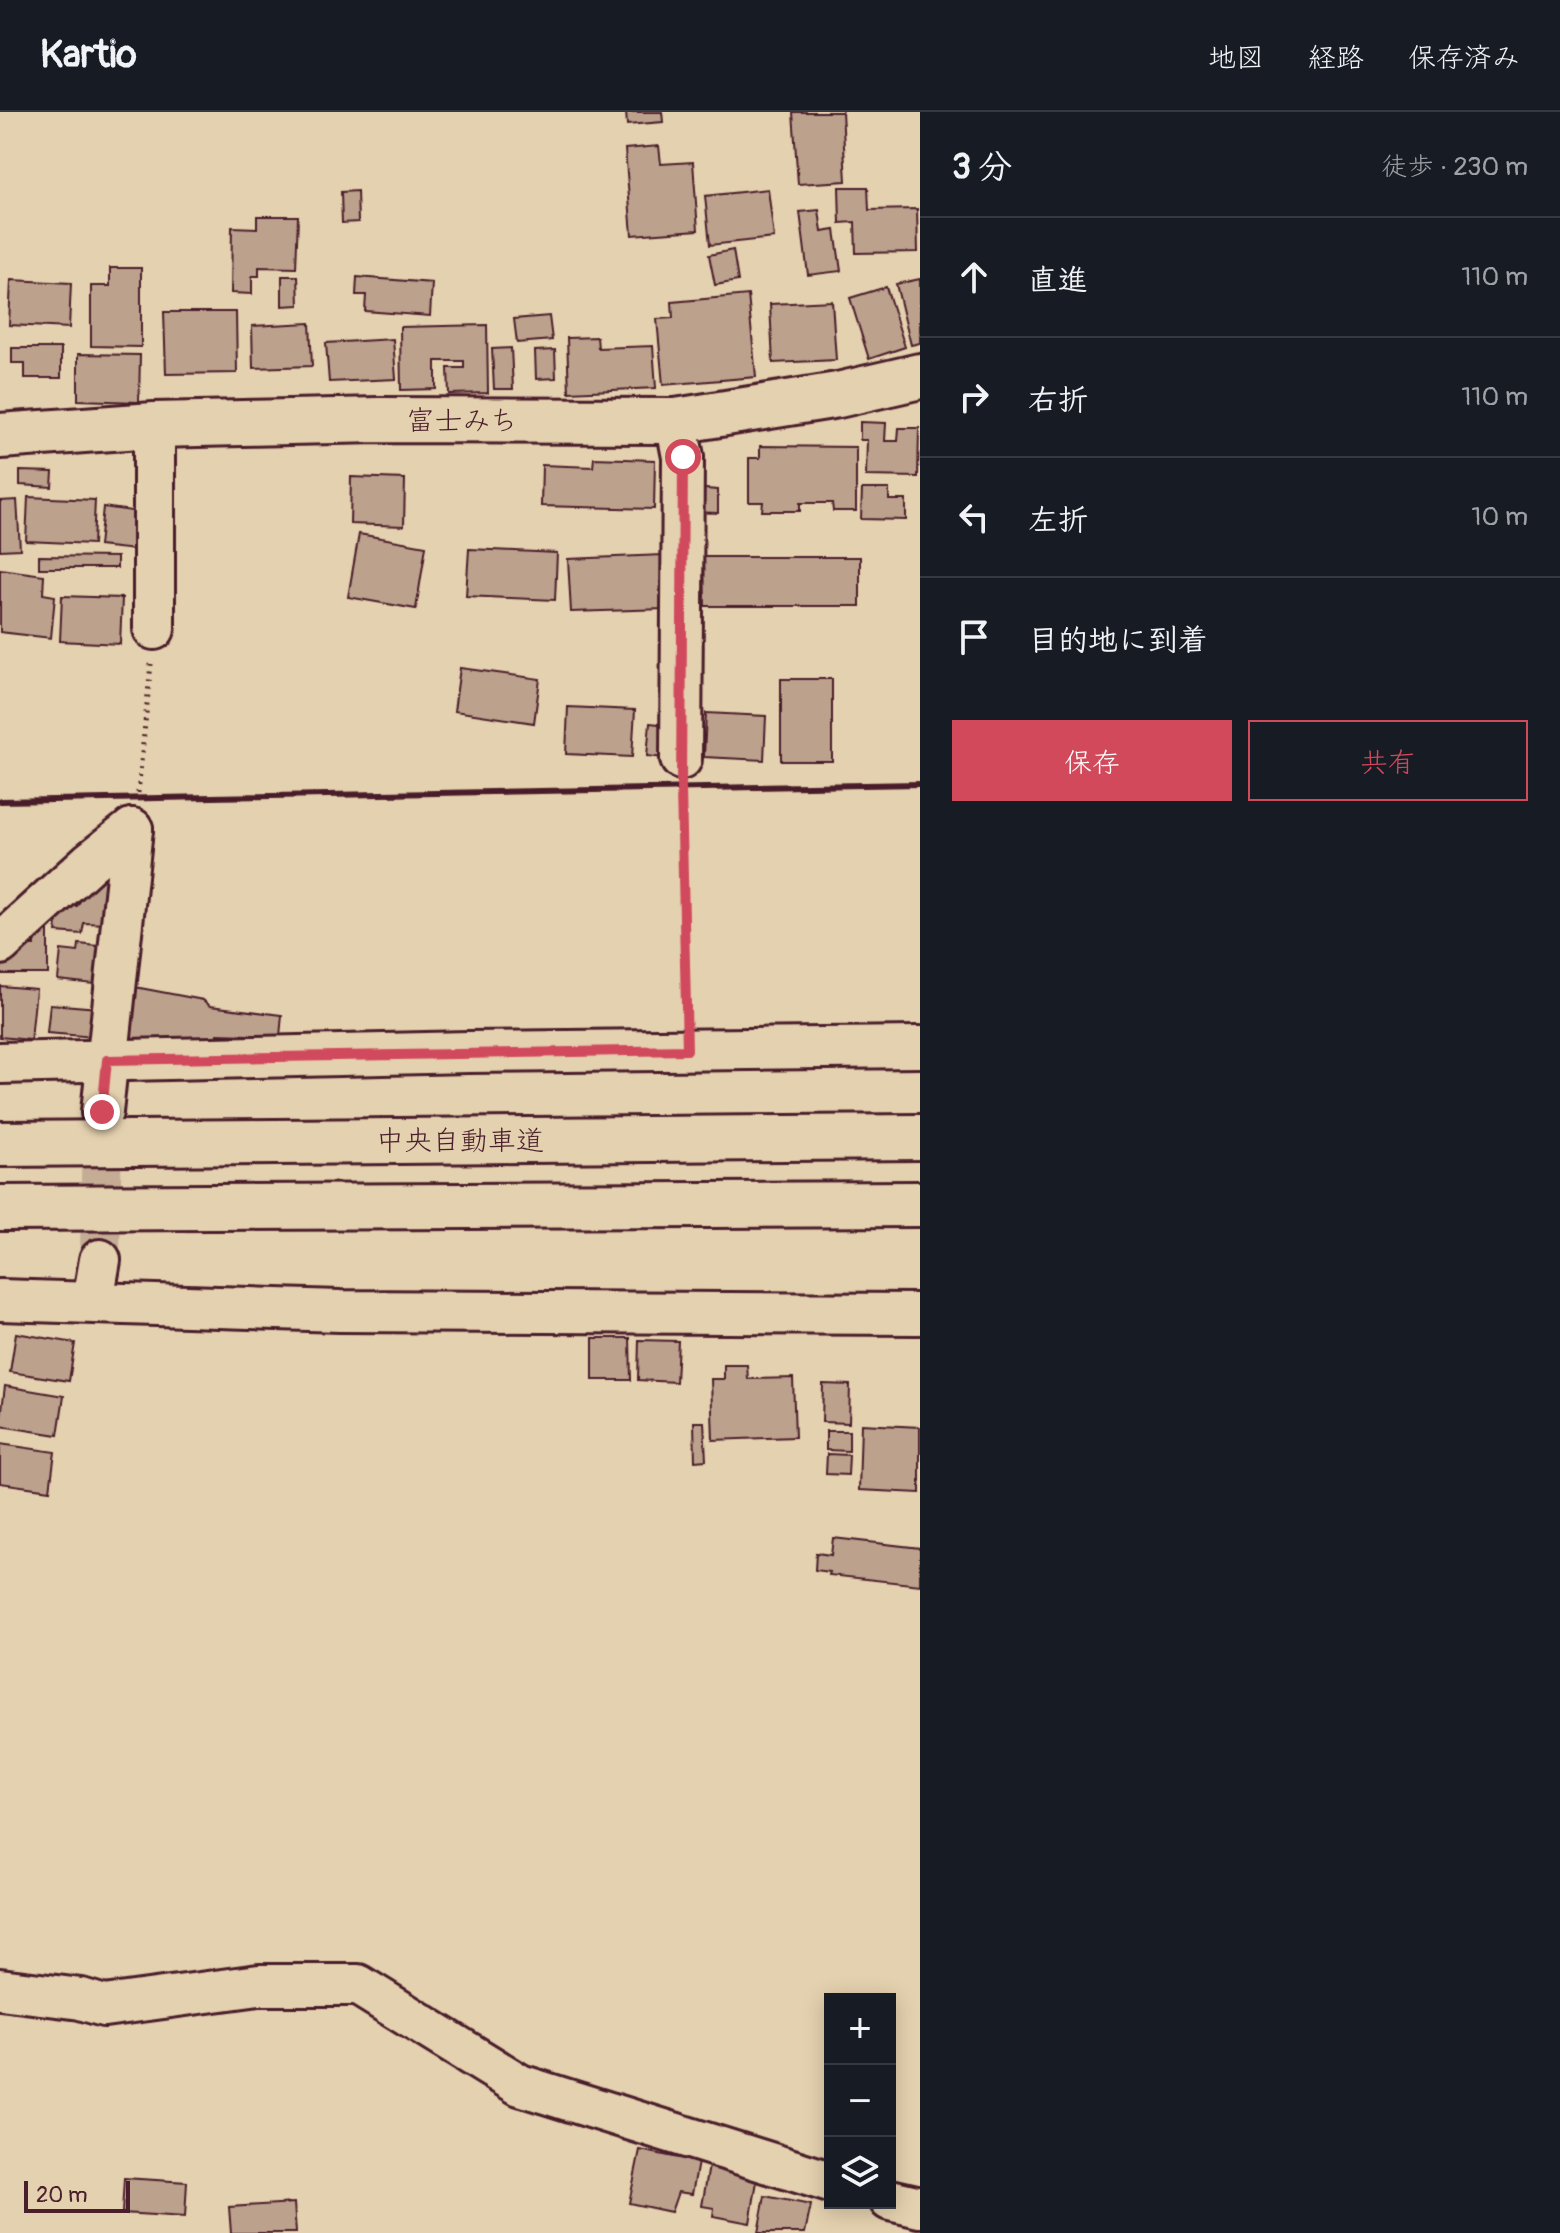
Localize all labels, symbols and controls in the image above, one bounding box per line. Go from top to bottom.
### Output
text: Kartio [40,31,137,79]
text: 地図 [1208,41,1264,76]
text: 経路 [1308,41,1364,76]
text: 保存済み [1408,41,1520,76]
text: 3 分 [952,146,1012,189]
text: 徒歩 · 230 m [1382,151,1528,183]
icon: ahead [952,255,996,299]
text: 110 m [1461,261,1528,293]
text: 直進 [1028,262,1088,299]
icon: right [952,375,996,419]
text: 110 m [1461,381,1528,413]
text: 右折 [1028,382,1088,419]
street label: 富士みち [407,404,517,439]
route start [665,439,701,475]
icon: left [952,495,996,539]
text: 10 m [1471,501,1528,533]
text: 左折 [1028,502,1088,539]
icon: arrive [952,615,996,659]
text: 目的地に到着 [1028,622,1208,659]
button: 保存 [952,720,1232,801]
button: 共有 [1248,720,1528,801]
route end [84,1094,120,1130]
street label: 中央自動車道 [376,1124,544,1159]
map controls [824,1993,896,2209]
button: + [824,1993,896,2065]
button: − [824,2065,896,2137]
button: layers [824,2137,896,2209]
scale bar [24,2177,130,2213]
text: 20 m [36,2181,88,2209]

